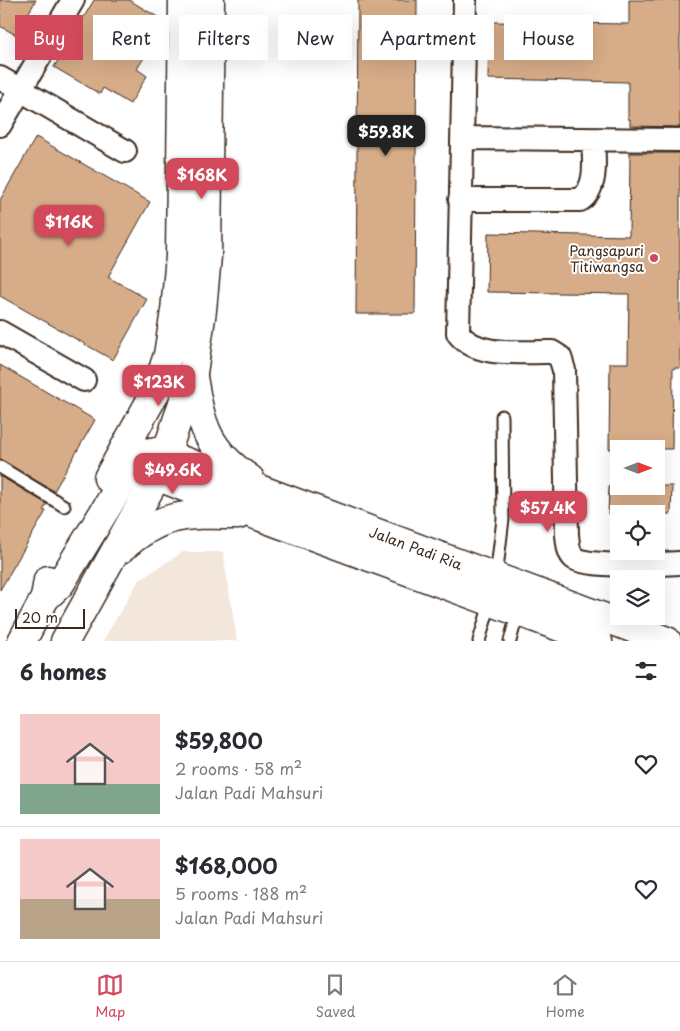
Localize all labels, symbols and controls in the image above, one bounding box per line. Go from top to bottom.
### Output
chip: Buy [15,15,83,60]
chip: Rent [93,15,169,60]
chip: Filters [179,15,268,60]
chip: New [278,15,352,60]
chip: Apartment [362,15,494,60]
chip: House [504,15,593,60]
pin: $59.8K [345,114,427,157]
text: $59.8K [358,119,414,143]
pin: $168K [167,158,237,200]
text: $168K [177,162,227,186]
pin: $116K [34,204,104,247]
text: $116K [45,209,93,233]
place label: Pangsapuri Titiwangsa [569,240,644,277]
marker: Pangsapuri Titiwangsa [648,252,660,264]
pin: $123K [124,364,194,407]
text: $123K [133,369,185,393]
north arrow [610,440,665,495]
map controls [610,440,665,625]
pin: $49.6K [132,452,214,495]
text: $49.6K [144,457,202,481]
pin: $57.4K [507,490,589,533]
text: $57.4K [520,495,576,519]
button: locate [610,505,665,560]
street label: Jalan Padi Ria [366,521,466,575]
button: layers [610,570,665,625]
scale bar [15,606,85,629]
text: 20 m [22,607,58,628]
text: 6 homes [20,655,106,687]
icon: filters [632,657,660,685]
text: $59,800 [175,724,263,756]
icon: home [60,734,120,794]
icon: heart [632,750,660,778]
text: 2 rooms · 58 m² [175,756,302,780]
text: Jalan Padi Mahsuri [175,780,323,804]
text: $168,000 [175,849,278,881]
icon: home [60,859,120,919]
icon: heart [632,875,660,903]
text: 5 rooms · 188 m² [175,881,307,905]
text: Jalan Padi Mahsuri [175,905,323,929]
tab: Map [95,971,125,1022]
tab: Saved [316,971,355,1022]
tab: Home [546,971,585,1022]

